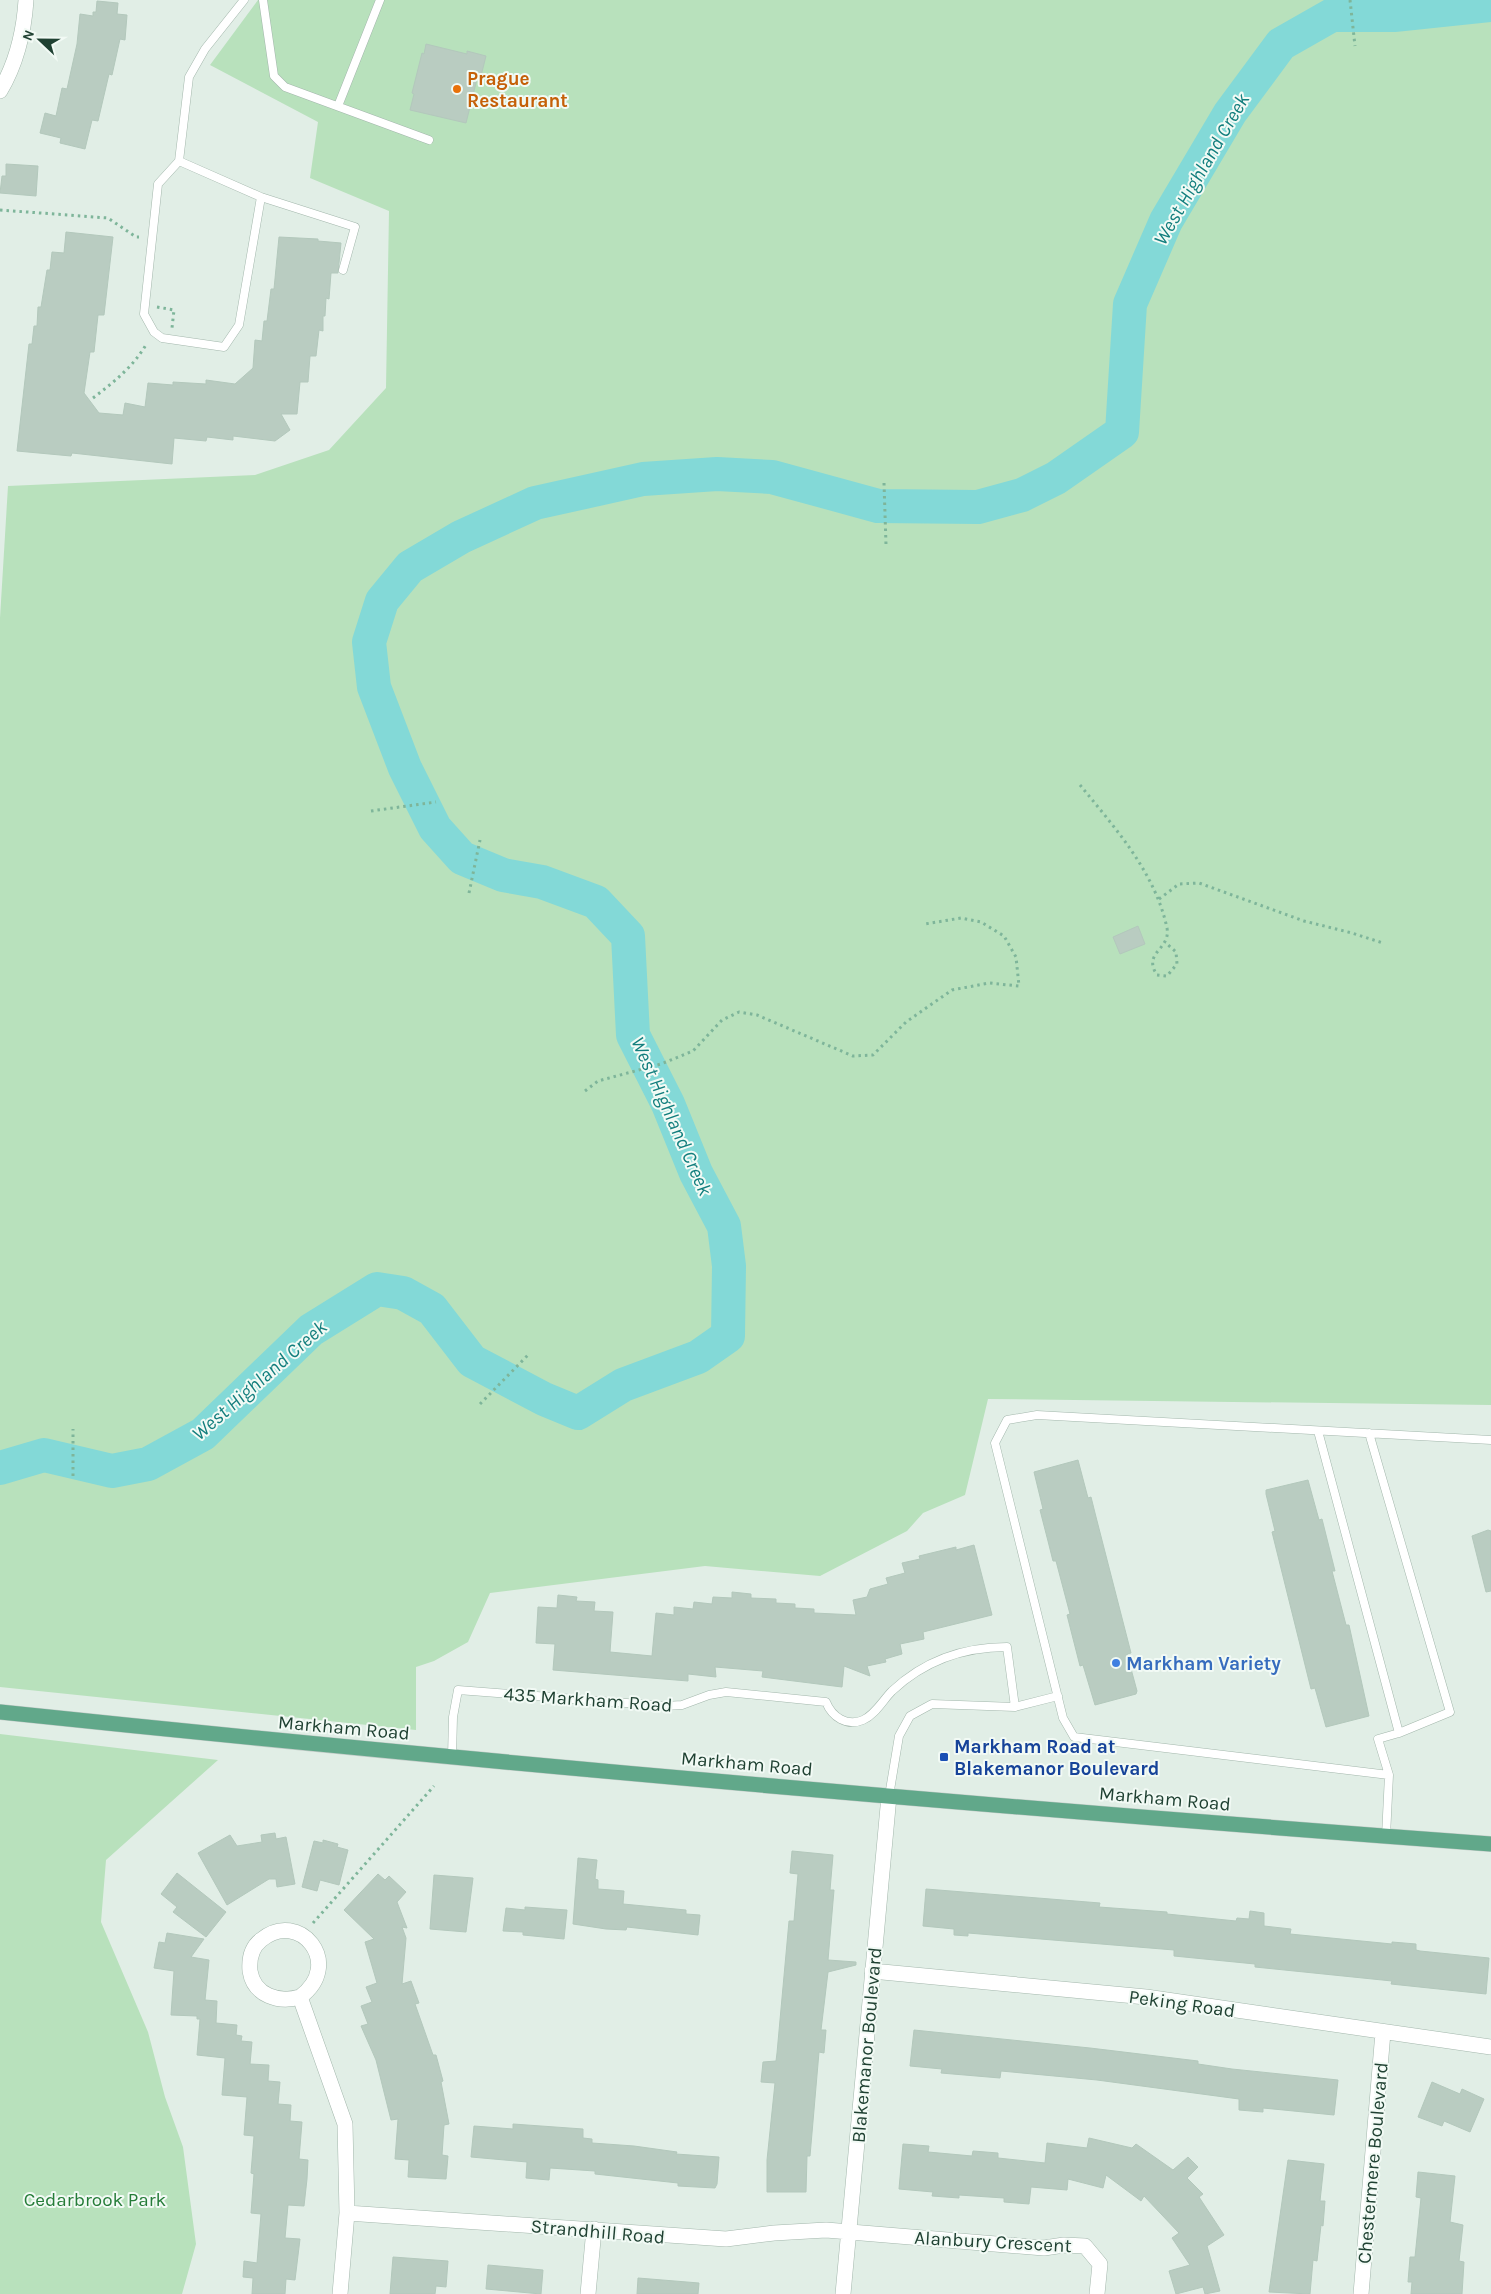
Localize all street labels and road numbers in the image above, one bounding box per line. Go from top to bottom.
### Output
street label: 435 Markham Road [503,1683,673,1717]
street label: Markham Road [277,1711,411,1745]
street label: Markham Road [680,1747,814,1781]
street label: Markham Road [1098,1782,1232,1816]
street label: Blakemanor Boulevard [847,1946,887,2144]
street label: Peking Road [1127,1986,1236,2022]
street label: Chestermere Boulevard [1353,2061,1393,2265]
street label: Strandhill Road [530,2215,666,2249]
street label: Alanbury Crescent [914,2227,1072,2257]

